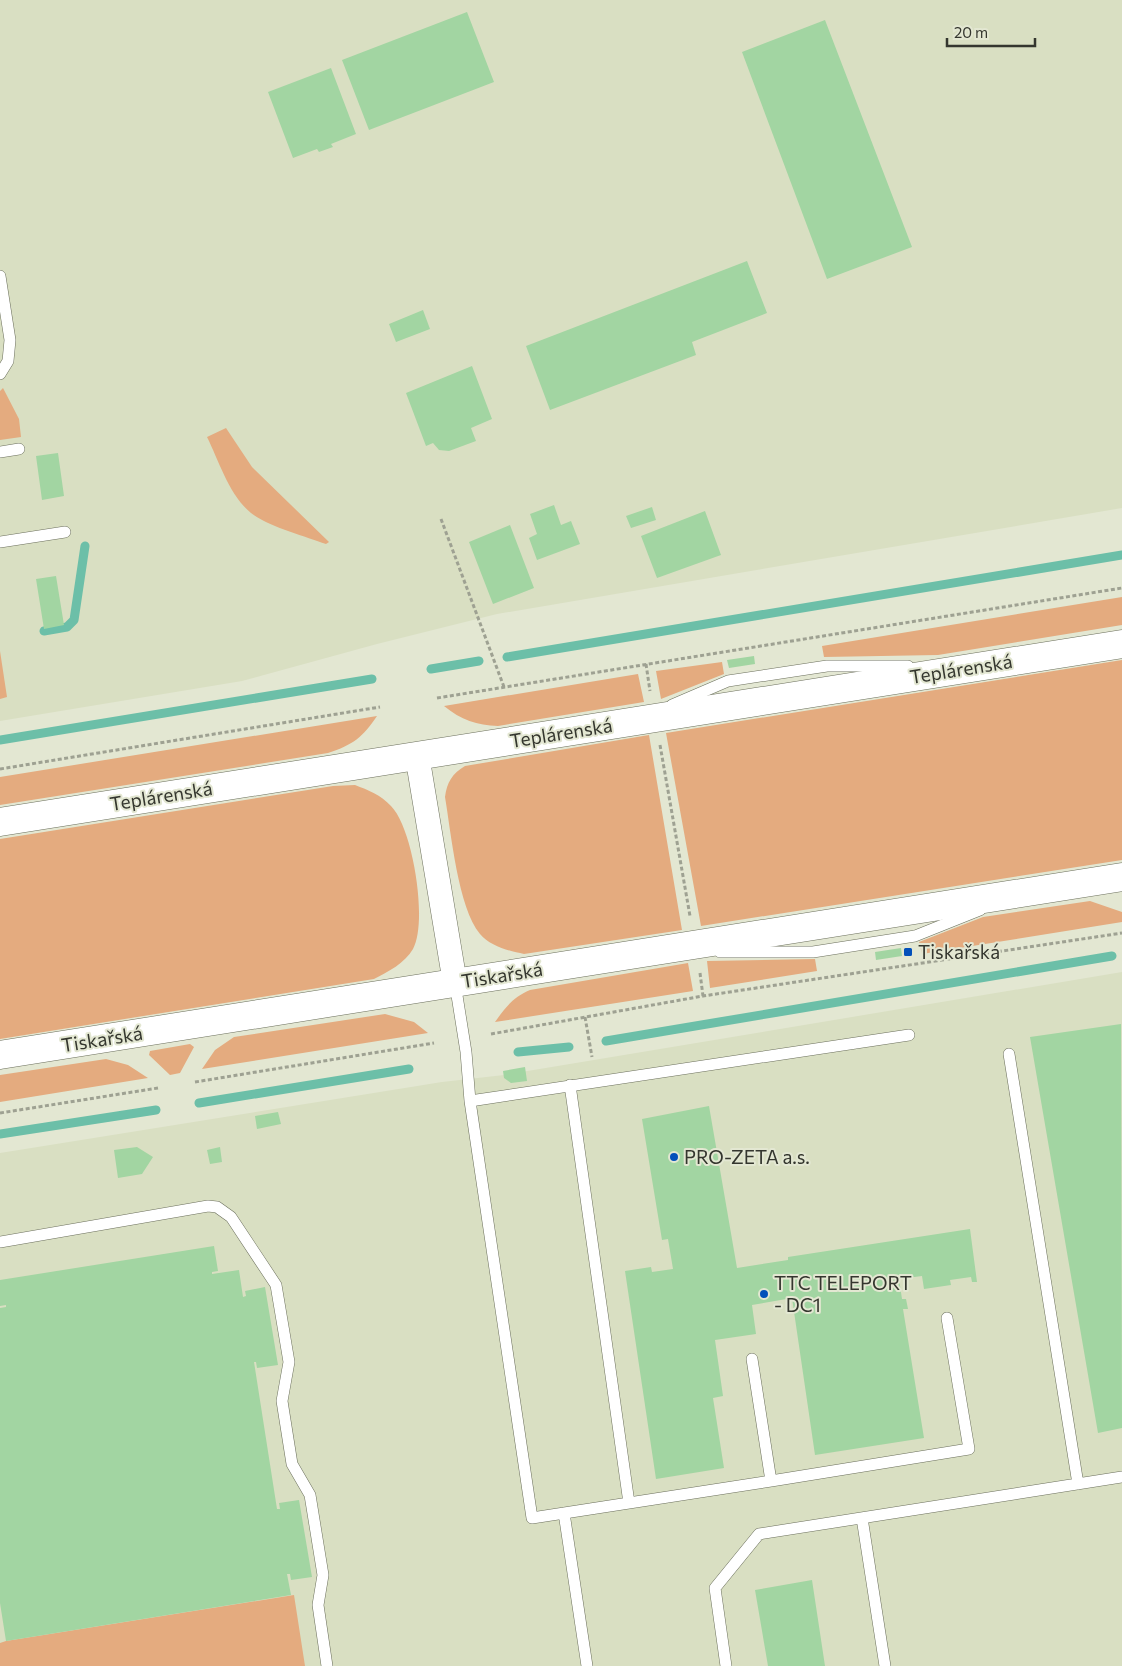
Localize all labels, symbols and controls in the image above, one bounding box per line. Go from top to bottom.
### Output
scale bar [947,15,1034,47]
text: 20 m [954,23,988,41]
street label: Teplárenská [908,649,1014,688]
street label: Teplárenská [508,713,614,752]
street label: Teplárenská [108,776,214,815]
place label: Tiskařská [918,940,1000,963]
marker: Tiskařská [902,946,914,958]
street label: Tiskařská [460,957,544,992]
street label: Tiskařská [60,1021,144,1056]
place label: PRO-ZETA a.s. [684,1145,810,1168]
marker: PRO-ZETA a.s. [668,1151,680,1163]
place label: TTC TELEPORT - DC1 [774,1271,912,1316]
marker: TTC TELEPORT - DC1 [758,1288,770,1300]

